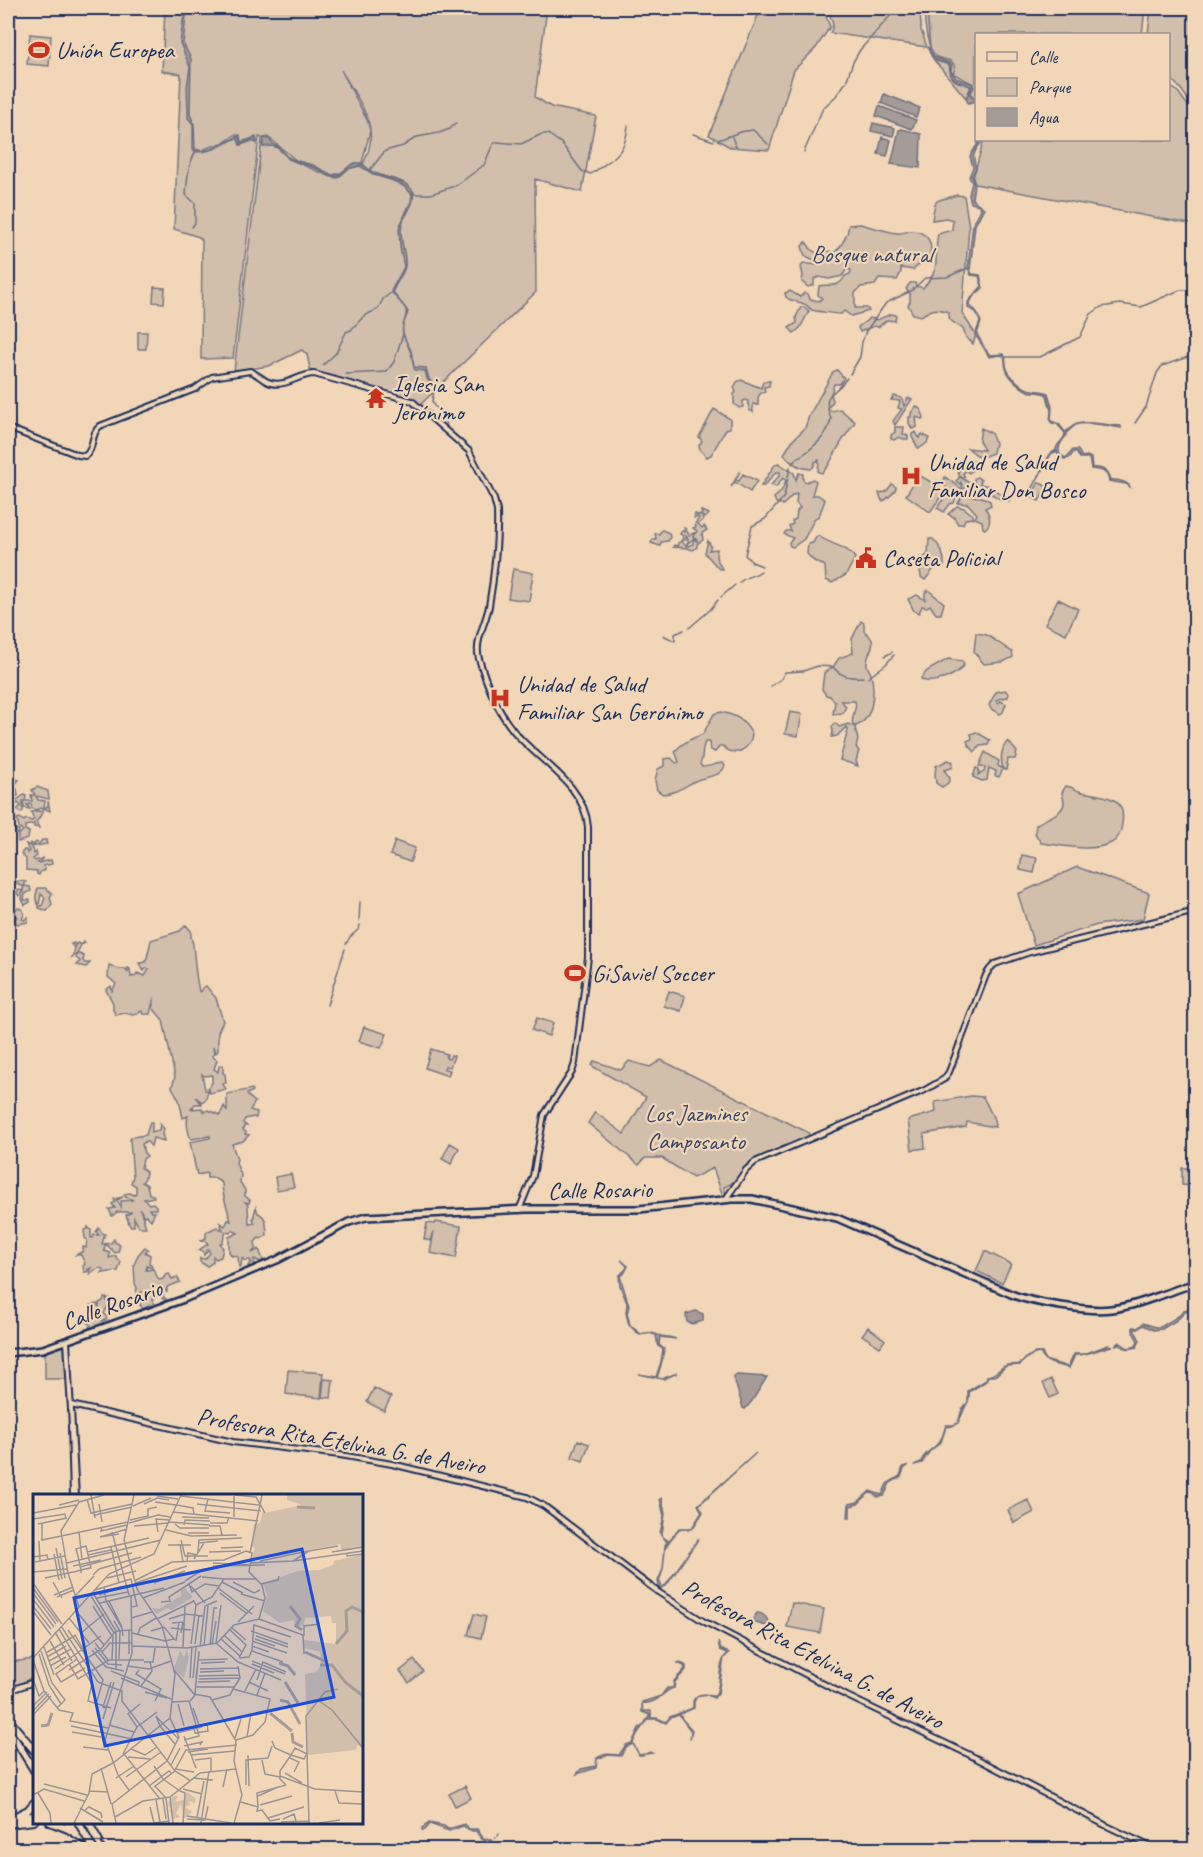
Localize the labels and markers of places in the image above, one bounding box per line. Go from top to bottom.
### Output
place label: Unión Europea [56,35,175,65]
sports icon: Unión Europea [27,38,51,62]
place label: Iglesia San Jerónimo [392,369,485,427]
temple icon: Iglesia San Jerónimo [364,386,388,410]
place label: Unidad de Salud Familiar Don Bosco [928,447,1087,505]
hospital icon: Unidad de Salud Familiar Don Bosco [899,464,923,488]
place label: Caseta Policial [883,543,1003,573]
public building icon: Caseta Policial [854,546,878,570]
place label: Unidad de Salud Familiar San Gerónimo [517,669,705,727]
hospital icon: Unidad de Salud Familiar San Gerónimo [488,686,512,710]
place label: GiSaviel Soccer [592,958,716,988]
sports icon: GiSaviel Soccer [563,961,587,985]

